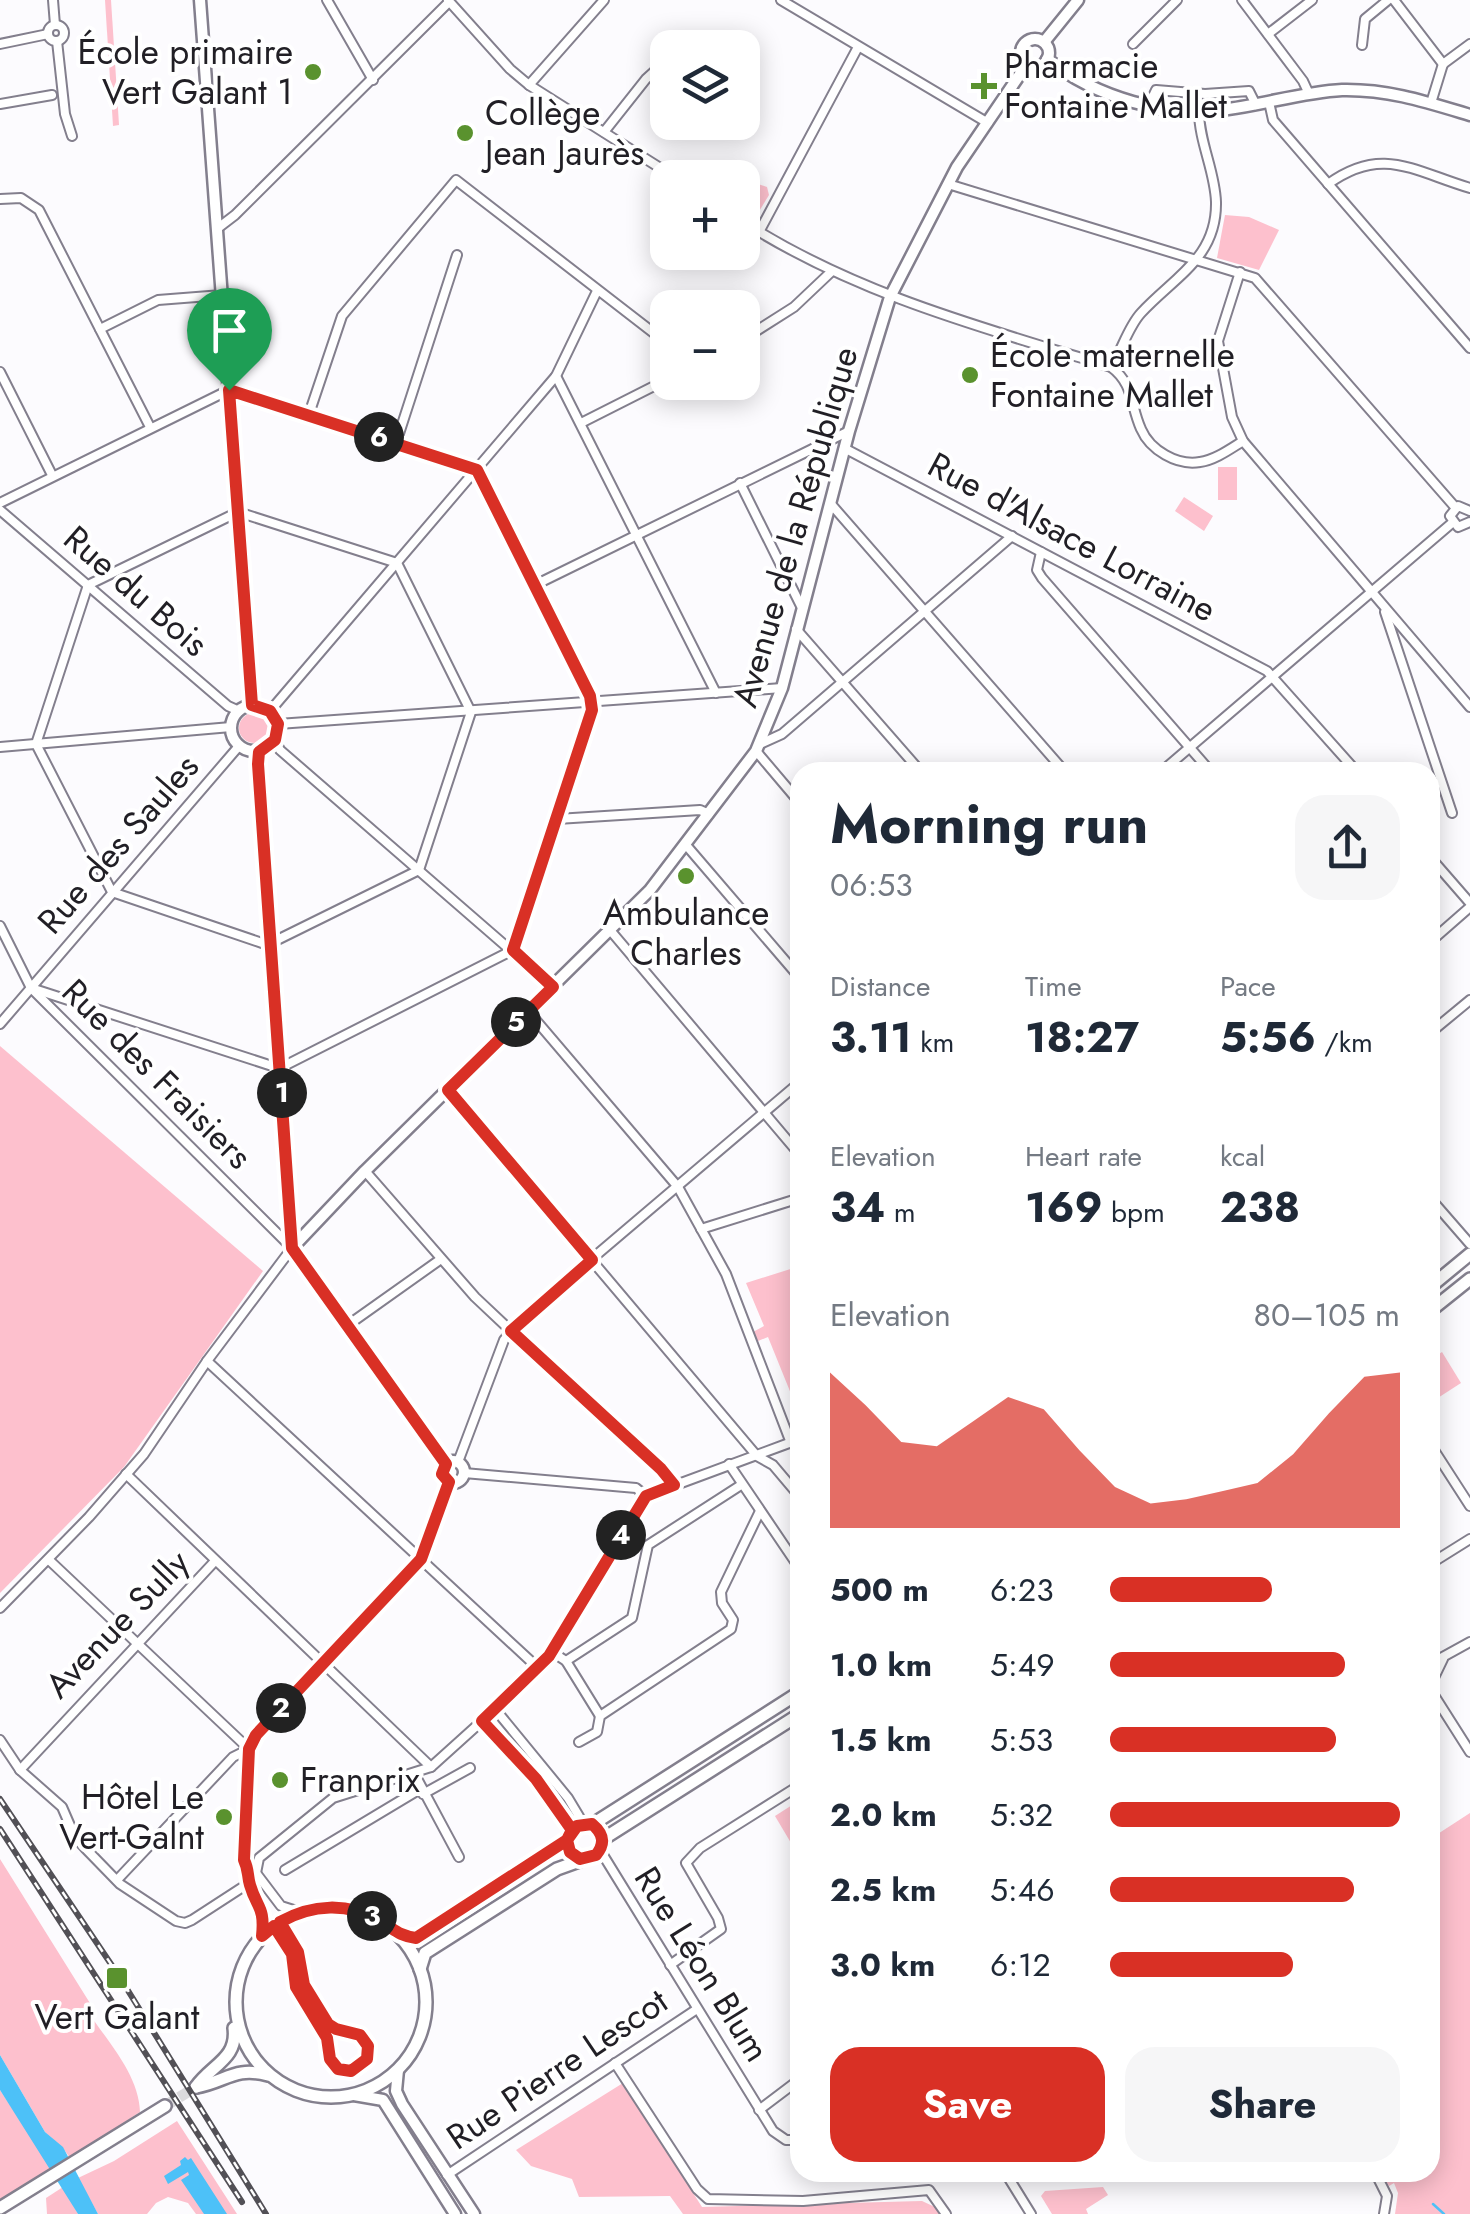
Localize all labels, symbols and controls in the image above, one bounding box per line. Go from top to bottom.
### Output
place label: École primaire Vert Galant 1 [78,27,293,117]
map controls [650,30,760,400]
button: layers [650,30,760,140]
place label: Pharmacie Fontaine Mallet [1004,41,1227,131]
marker: École primaire Vert Galant 1 [302,61,324,83]
marker: Pharmacie Fontaine Mallet [973,75,995,97]
place label: Collège Jean Jaurès [481,88,644,178]
marker: Collège Jean Jaurès [454,122,476,144]
button: + [650,160,760,270]
pin [187,288,272,391]
button: − [650,290,760,400]
icon: arrive [202,303,257,358]
place label: École maternelle Fontaine Mallet [990,330,1235,420]
street label: Avenue de la République [720,341,870,713]
marker: École maternelle Fontaine Mallet [959,364,981,386]
pin: 6 [354,412,404,462]
text: 6 [370,416,388,457]
street label: Rue d'Alsace Lorraine [919,440,1225,634]
street label: Rue du Bois [53,514,219,668]
street label: Rue des Saules [26,743,210,945]
text: Morning run [830,784,1148,864]
button: share [1295,795,1400,900]
text: 06:53 [830,862,913,908]
marker: Ambulance Charles [675,865,697,887]
place label: Ambulance Charles [603,888,769,978]
text: Distance [830,966,930,1007]
text: Time [1025,966,1082,1007]
text: Pace [1220,966,1276,1007]
street label: Rue des Fraisiers [51,968,263,1180]
pin: 5 [491,997,541,1047]
text: 5 [507,1001,525,1042]
text: 3.11 [830,1007,912,1068]
text: 18:27 [1025,1007,1139,1068]
text: 5:56 [1220,1007,1316,1068]
text: km [912,1022,954,1063]
text: /km [1316,1022,1373,1063]
pin: 1 [257,1068,307,1118]
text: 1 [275,1072,289,1113]
text: Elevation [830,1136,936,1177]
text: Heart rate [1025,1136,1142,1177]
text: kcal [1220,1136,1265,1177]
text: 34 [830,1177,885,1238]
text: 169 [1025,1177,1103,1238]
text: 238 [1220,1177,1300,1238]
text: m [885,1192,916,1233]
text: bpm [1103,1192,1165,1233]
text: Elevation [830,1292,951,1338]
text: 80–105 m [1253,1292,1400,1338]
pin: 4 [596,1510,646,1560]
text: 4 [611,1514,631,1555]
street label: Avenue Sully [34,1538,201,1709]
text: 500 m [830,1567,929,1613]
text: 6:23 [990,1567,1054,1613]
text: 1.0 km [830,1642,932,1688]
text: 5:49 [990,1642,1055,1688]
pin: 2 [256,1683,306,1733]
text: 2 [272,1687,290,1728]
text: 1.5 km [830,1717,932,1763]
text: 5:53 [990,1717,1053,1763]
place label: Franprix [300,1755,420,1805]
marker: Franprix [269,1769,291,1791]
place label: Hôtel Le Vert-Galnt [59,1772,205,1862]
text: 2.0 km [830,1792,937,1838]
text: 5:32 [990,1792,1053,1838]
marker: Hôtel Le Vert-Galnt [213,1806,235,1828]
street label: Rue Léon Blum [622,1857,782,2071]
text: 2.5 km [830,1867,936,1913]
text: 5:46 [990,1867,1055,1913]
pin: 3 [347,1891,397,1941]
text: 3 [363,1895,381,1936]
text: 3.0 km [830,1942,935,1988]
text: 6:12 [990,1942,1051,1988]
marker: Vert Galant [104,1965,130,1991]
street label: Rue Pierre Lescot [437,1976,678,2162]
place label: Vert Galant [35,1992,200,2042]
button: Save [830,2047,1105,2162]
button: Share [1125,2047,1400,2162]

